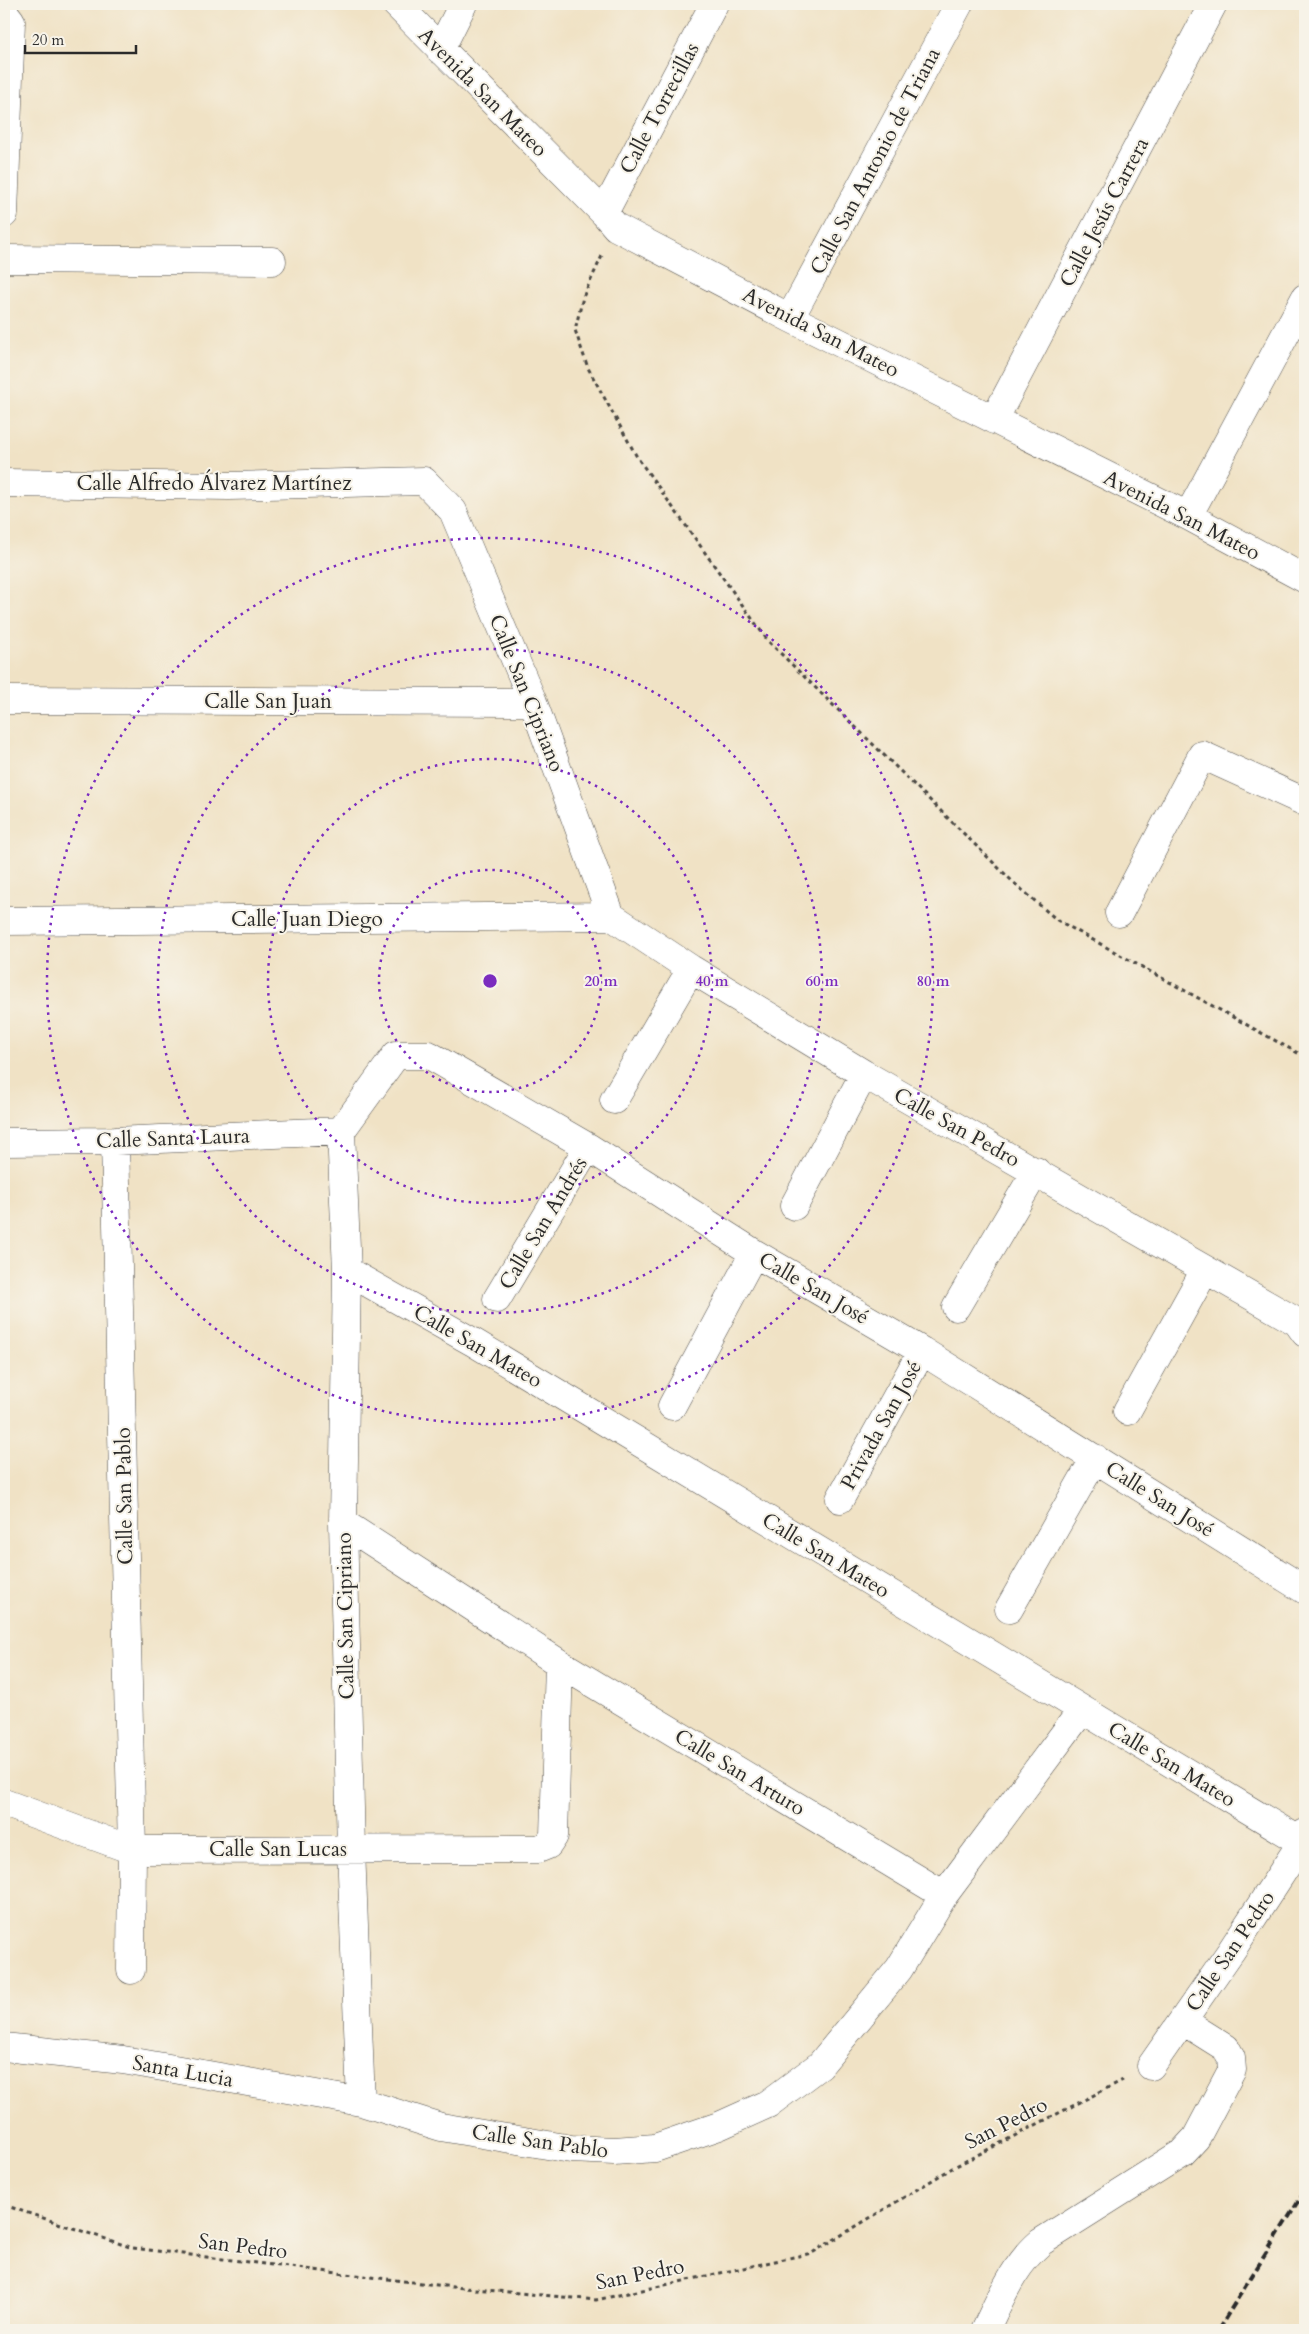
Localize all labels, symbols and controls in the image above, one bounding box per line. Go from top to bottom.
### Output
street label: Avenida San Mateo [411,21,554,164]
scale bar [25,22,136,54]
text: 20 m [32,30,64,50]
street label: Calle Torrecillas [613,37,706,179]
street label: Calle San Antonio de Triana [803,43,948,280]
street label: Calle Jesús Carrera [1053,132,1156,292]
street label: Avenida San Mateo [737,280,904,384]
street label: Avenida San Mateo [1098,463,1265,567]
street label: Calle Alfredo Álvarez Martínez [76,469,352,498]
street label: Calle San Cipriano [482,610,571,776]
street label: Calle San Juan [204,687,332,716]
street label: Calle Juan Diego [231,905,383,934]
text: 20 m [584,971,618,991]
text: 40 m [695,971,729,991]
text: 60 m [805,971,839,991]
text: 80 m [916,971,950,991]
centre of rings [481,972,499,990]
street label: Calle San Pedro [888,1081,1025,1174]
street label: Calle Santa Laura [96,1121,250,1156]
street label: Calle San Andrés [492,1151,595,1295]
street label: Calle San José [753,1245,874,1332]
street label: Calle San Mateo [408,1298,548,1395]
street label: Privada San José [834,1355,929,1495]
street label: Calle San Pablo [109,1427,140,1565]
street label: Calle San José [1100,1454,1220,1544]
street label: Calle San Mateo [756,1506,895,1605]
street label: Calle San Cipriano [330,1532,361,1700]
street label: Calle San Mateo [1102,1715,1241,1814]
street label: Calle San Arturo [669,1722,811,1823]
street label: Calle San Lucas [209,1835,347,1864]
street label: Calle San Pedro [1179,1885,1282,2018]
street label: Santa Lucia [130,2048,235,2095]
street label: San Pedro [960,2090,1053,2157]
street label: Calle San Pablo [470,2118,610,2165]
street label: San Pedro [197,2227,289,2266]
street label: San Pedro [593,2252,687,2297]

